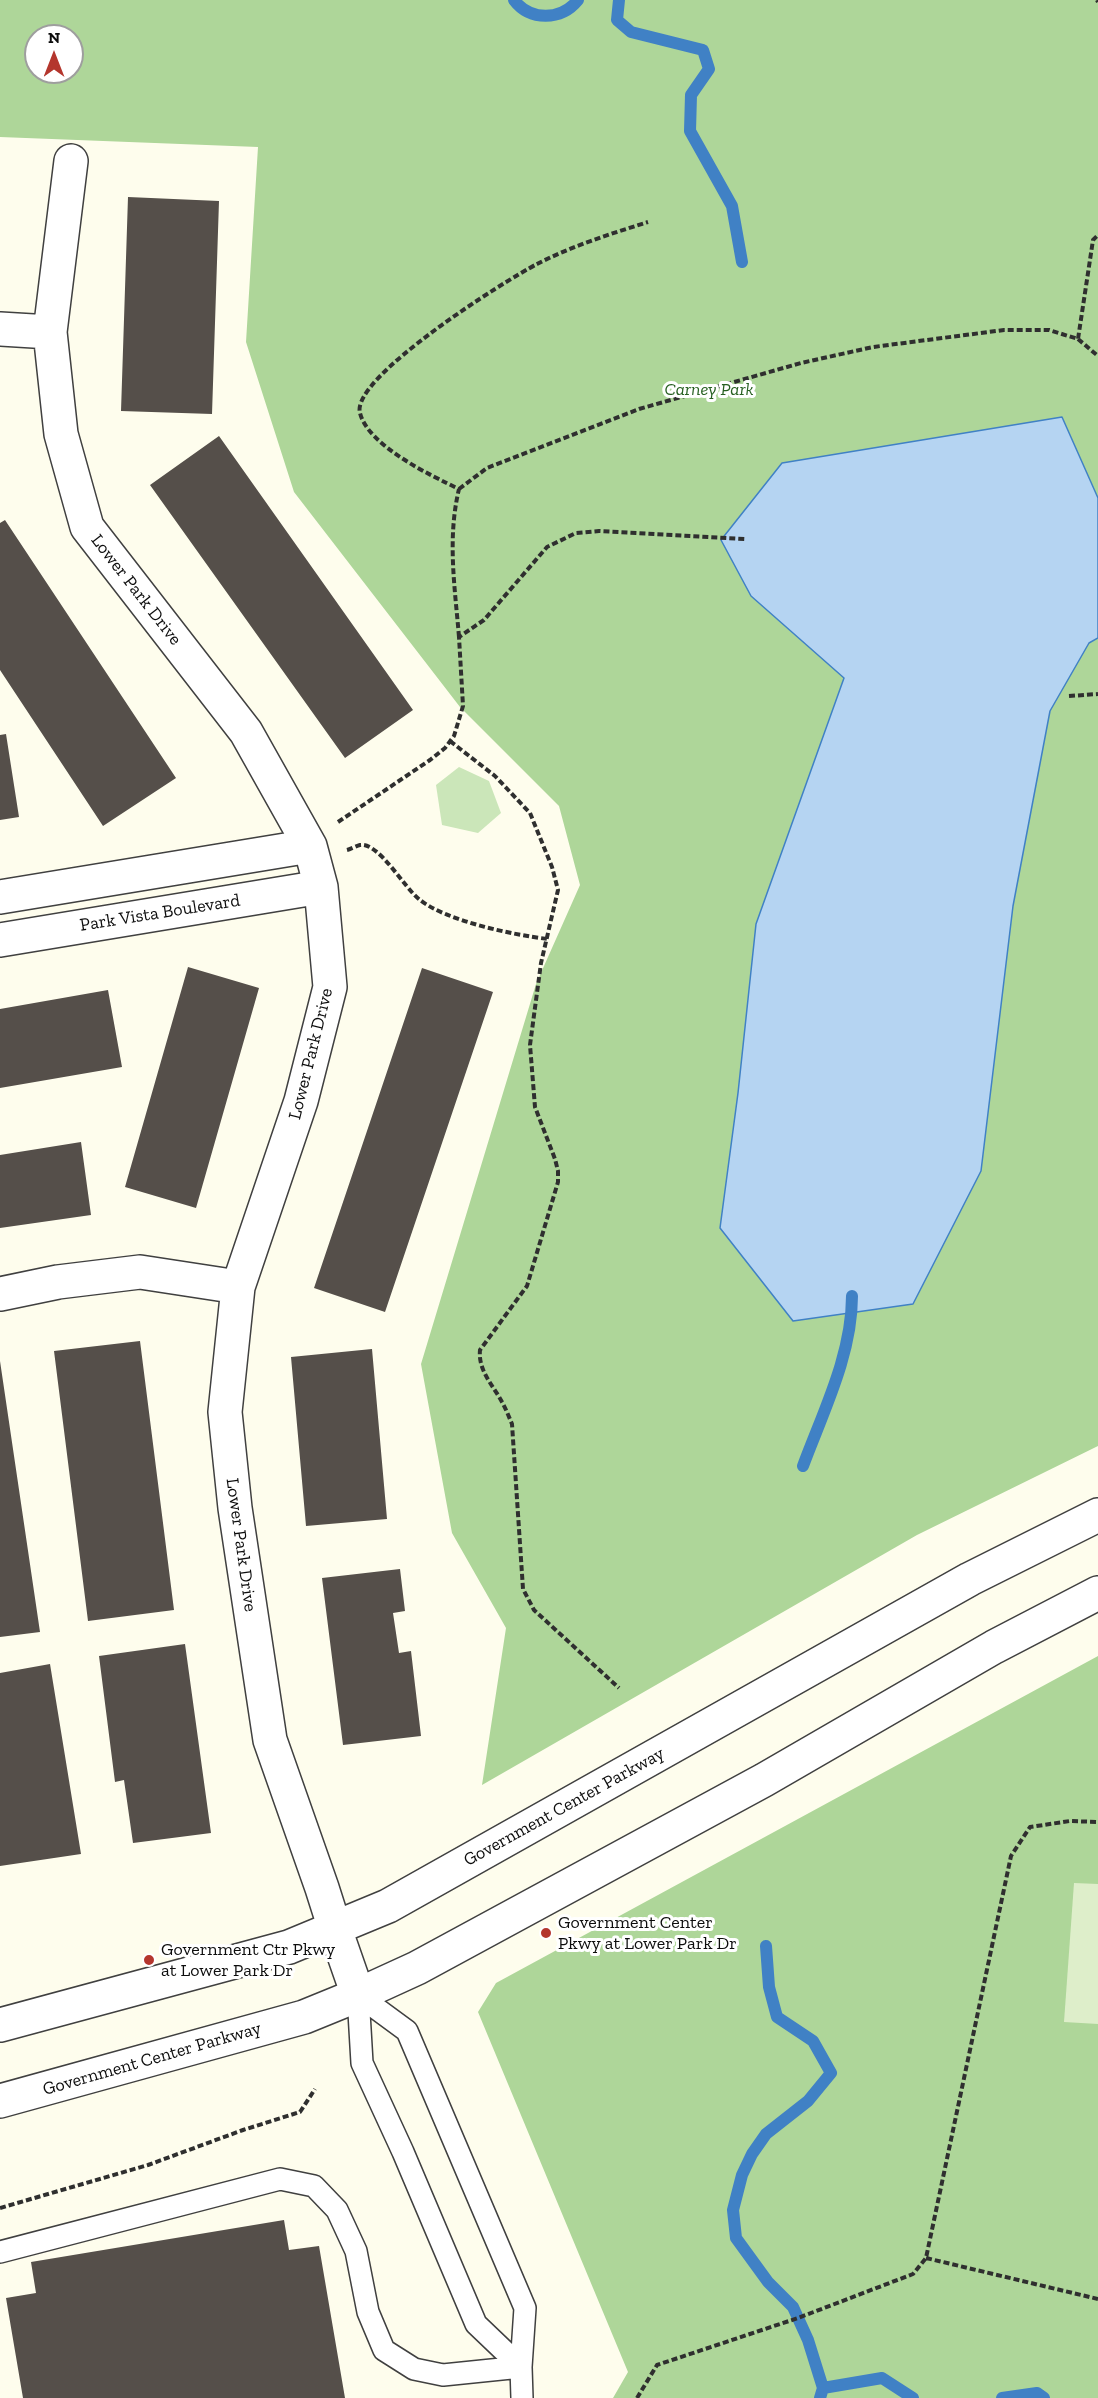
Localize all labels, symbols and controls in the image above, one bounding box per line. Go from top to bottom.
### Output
north arrow [24,24,84,84]
text: N [48,28,60,47]
park label: Carney Park [664,379,754,401]
street label: Lower Park Drive [86,530,186,650]
street label: Park Vista Boulevard [78,890,242,936]
street label: Lower Park Drive [284,986,338,1122]
street label: Lower Park Drive [221,1477,261,1613]
street label: Government Center Parkway [460,1743,668,1871]
place label: Government Center Pkwy at Lower Park Dr [558,1912,737,1954]
marker: Government Center Pkwy at Lower Park Dr [539,1926,553,1940]
place label: Government Ctr Pkwy at Lower Park Dr [161,1939,335,1982]
marker: Government Ctr Pkwy at Lower Park Dr [142,1953,156,1967]
street label: Government Center Parkway [40,2017,264,2101]

